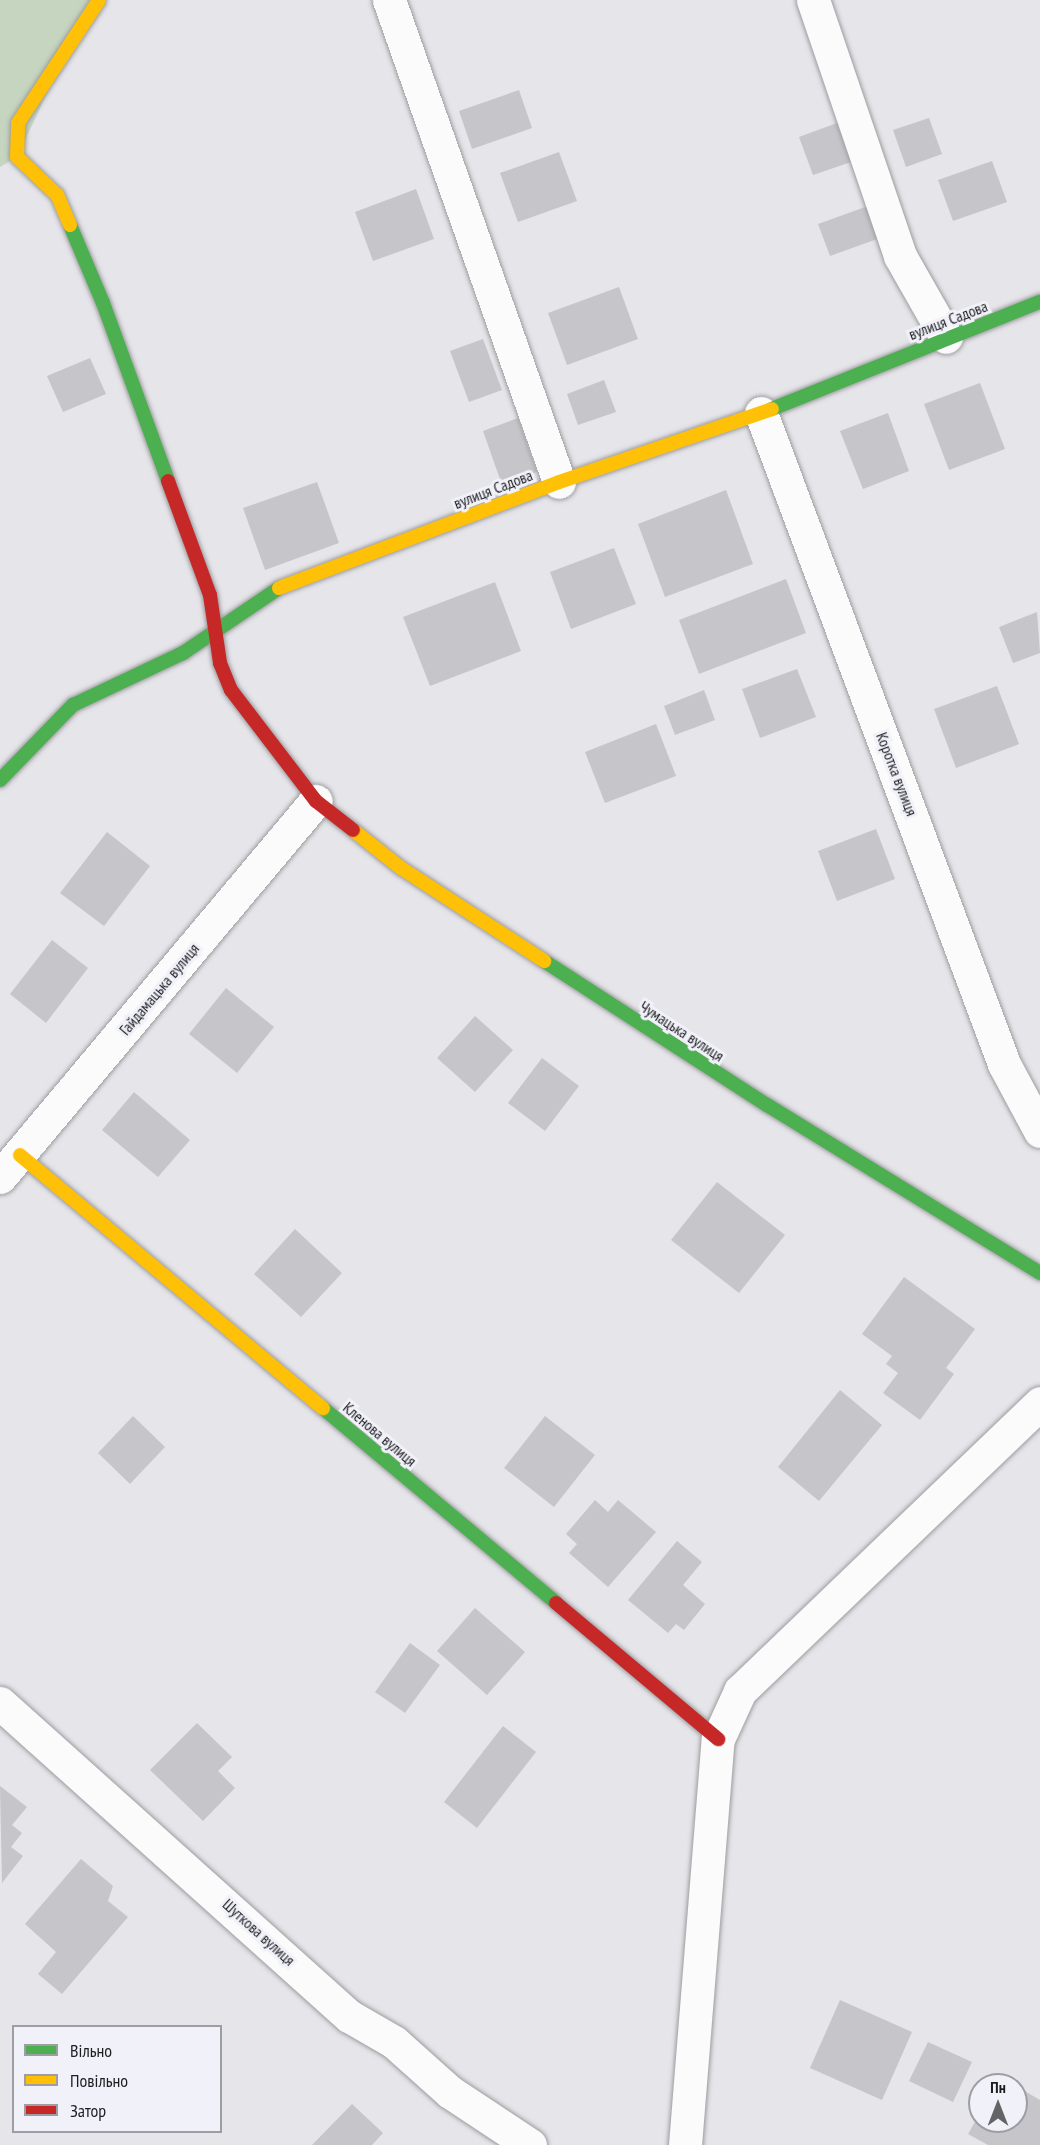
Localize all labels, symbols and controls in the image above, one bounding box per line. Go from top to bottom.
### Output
street label: вулиця Садова [906,296,990,344]
street label: вулиця Садова [451,465,535,513]
street label: Коротка вулиця [872,730,922,818]
street label: Гайдамацька вулиця [115,939,203,1039]
street label: Чумацька вулиця [636,997,728,1065]
street label: Кленова вулиця [339,1398,421,1470]
street label: Шуткова вулиця [219,1895,299,1969]
legend [12,2025,222,2133]
text: Вільно [70,2039,112,2062]
text: Повільно [70,2069,128,2092]
north arrow [968,2073,1028,2133]
text: Пн [990,2077,1006,2097]
text: Затор [70,2099,106,2122]

